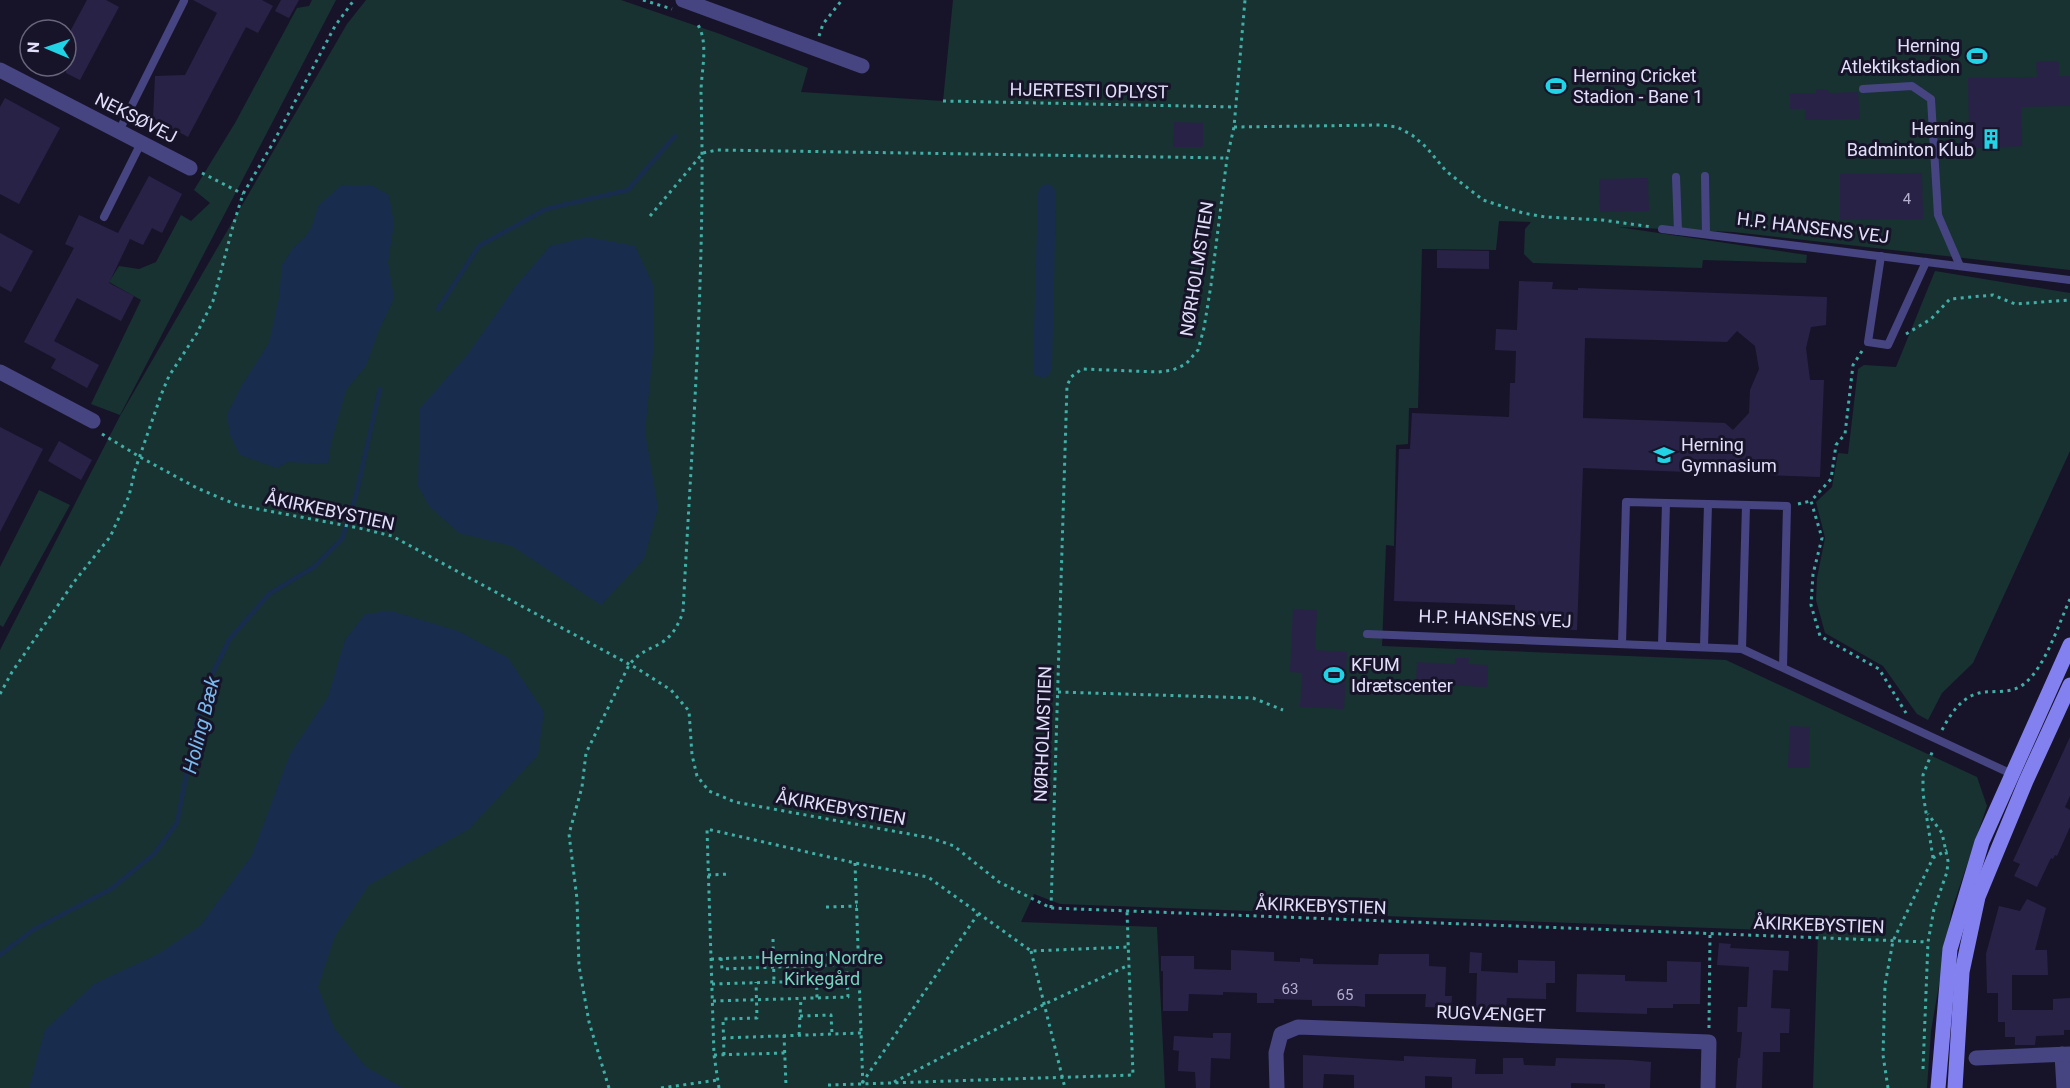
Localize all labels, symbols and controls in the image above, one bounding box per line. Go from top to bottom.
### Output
north arrow [18,18,78,78]
place label: Herning Atlektikstadion [1840,35,1960,77]
text: N [24,42,43,53]
sports icon: Herning Atlektikstadion [1965,44,1989,68]
place label: Herning Cricket Stadion - Bane 1 [1573,65,1703,107]
sports icon: Herning Cricket Stadion - Bane 1 [1544,74,1568,98]
street label: HJERTESTI OPLYST [1010,79,1169,102]
street label: NEKSØVEJ [92,88,181,147]
place label: Herning Badminton Klub [1847,118,1974,160]
building icon: Herning Badminton Klub [1979,127,2003,151]
house number: 4 [1903,190,1912,208]
street label: NØRHOLMSTIEN [1175,200,1218,338]
street label: H.P. HANSENS VEJ [1736,208,1890,247]
place label: Herning Gymnasium [1681,434,1777,476]
school or university icon: Herning Gymnasium [1652,443,1676,467]
street label: ÅKIRKEBYSTIEN [264,486,397,534]
street label: H.P. HANSENS VEJ [1418,605,1572,632]
place label: KFUM Idrætscenter [1351,654,1453,696]
sports icon: KFUM Idrætscenter [1322,663,1346,687]
street label: NØRHOLMSTIEN [1030,665,1055,802]
water label: Holing Bæk [177,673,225,776]
street label: ÅKIRKEBYSTIEN [775,785,908,829]
street label: ÅKIRKEBYSTIEN [1255,892,1387,918]
street label: ÅKIRKEBYSTIEN [1753,911,1885,937]
park label: Herning Nordre Kirkegård [761,947,883,989]
house number: 63 [1282,980,1298,998]
house number: 65 [1337,986,1353,1004]
street label: RUGVÆNGET [1436,1001,1546,1026]

